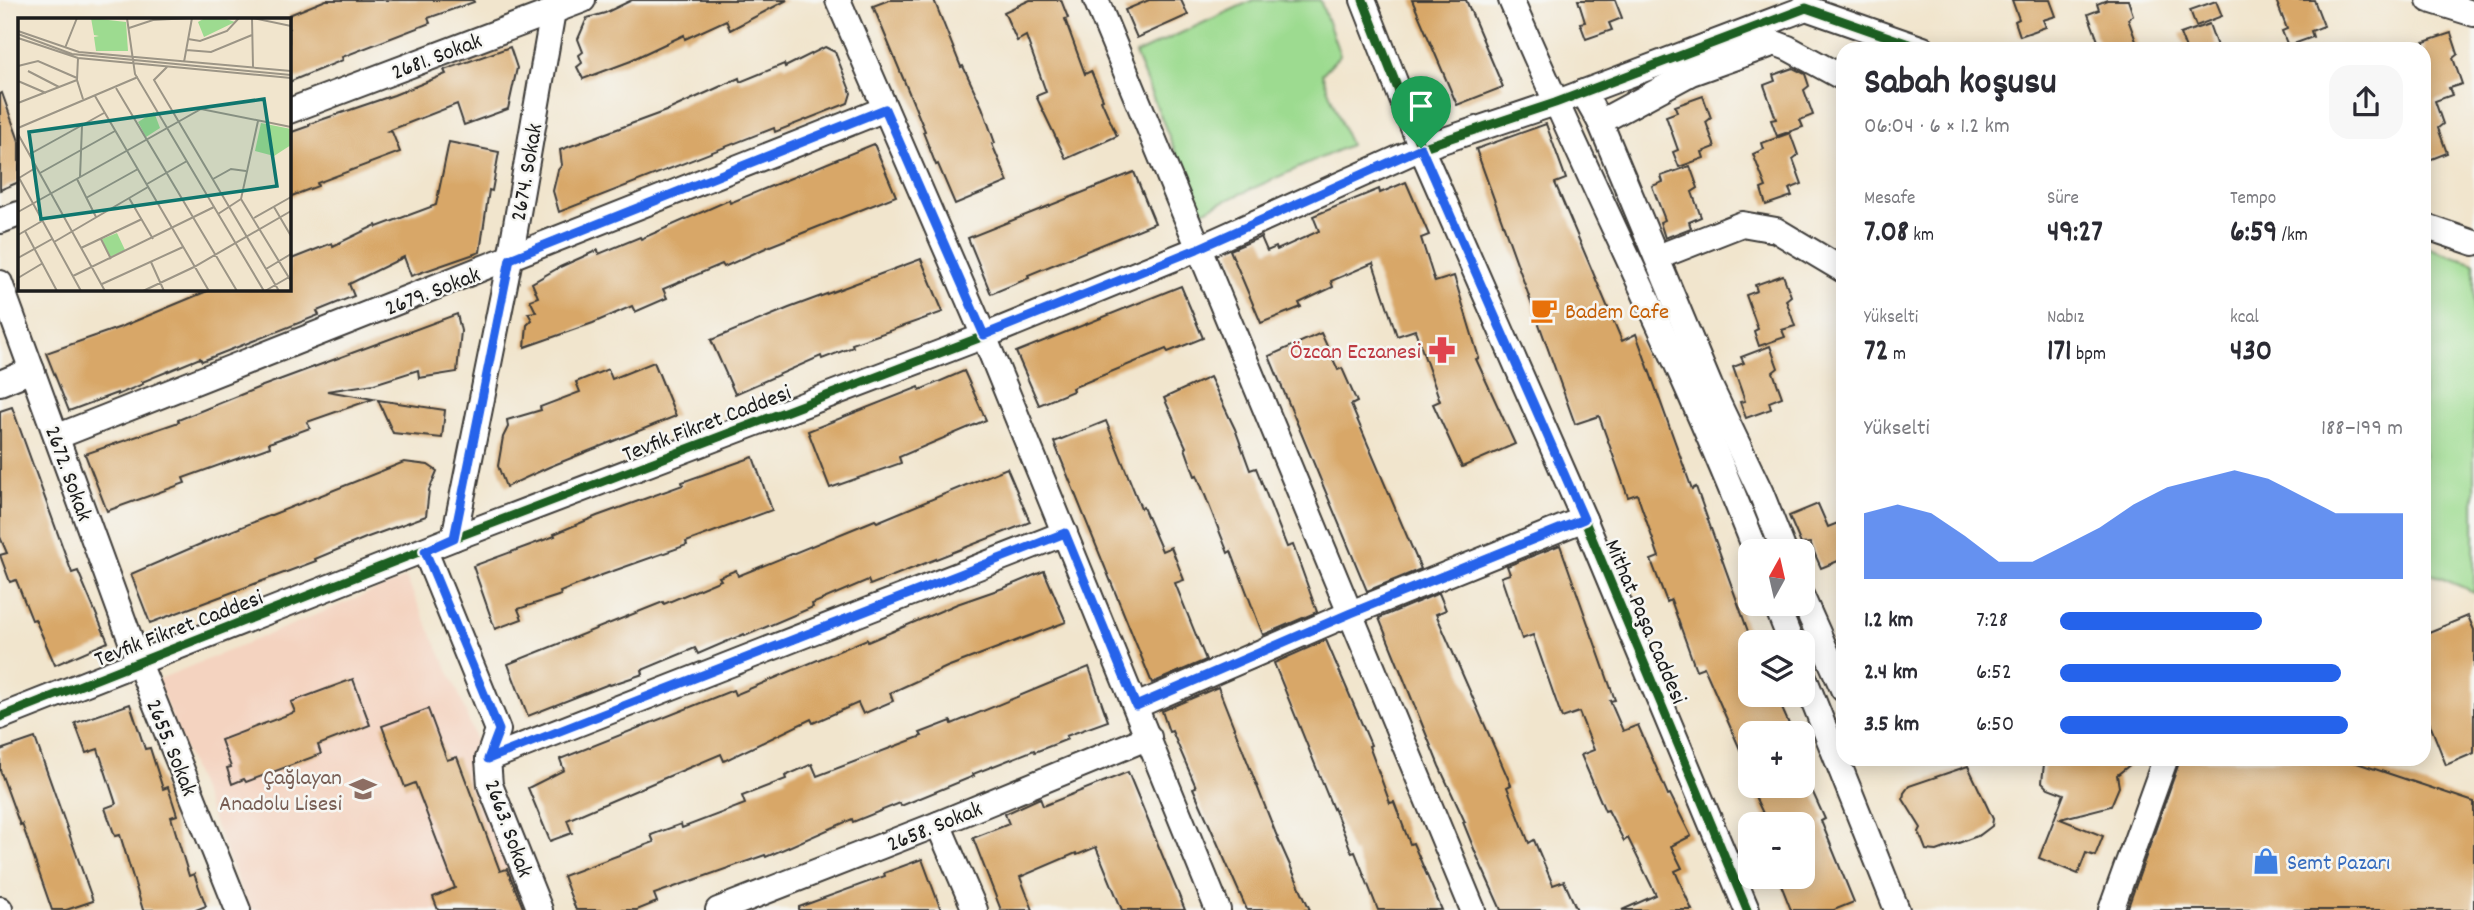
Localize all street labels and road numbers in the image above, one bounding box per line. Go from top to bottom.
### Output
street label: 2681. Sokak [387,26,487,91]
street label: 2674. Sokak [504,121,553,224]
street label: 2679. Sokak [381,260,486,327]
street label: Tevfik Fikret Caddesi [618,378,796,473]
street label: 2672. Sokak [34,422,99,526]
street label: Mithat Paşa Caddesi [1594,535,1693,710]
street label: Tevfik Fikret Caddesi [90,583,268,678]
street label: 2655. Sokak [135,695,204,802]
street label: 2663. Sokak [474,776,540,883]
street label: 2658. Sokak [883,794,988,862]

